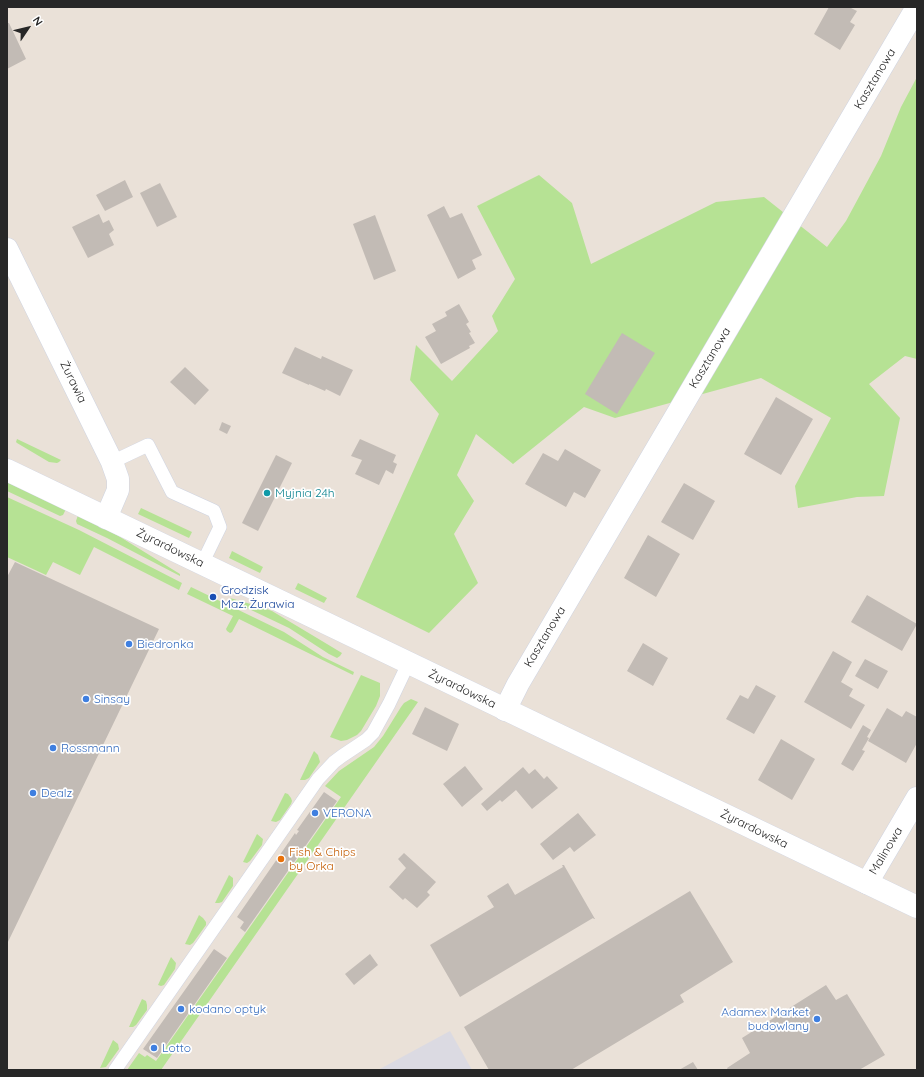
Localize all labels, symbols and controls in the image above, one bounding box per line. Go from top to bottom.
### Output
north arrow [8,8,48,48]
text: N [30,14,46,28]
street label: Kasztanowa [851,46,899,112]
street label: Kasztanowa [686,325,734,391]
street label: Żurawia [57,359,89,405]
place label: Myjnia 24h [275,486,335,500]
marker: Myjnia 24h [262,488,272,498]
street label: Żyrardowska [134,525,206,571]
place label: Grodzisk Maz. Żurawia [221,583,294,611]
marker: Grodzisk Maz. Żurawia [208,592,218,602]
street label: Kasztanowa [521,604,569,670]
place label: Biedronka [137,637,194,651]
marker: Biedronka [124,639,134,649]
street label: Żyrardowska [426,666,498,712]
place label: Sinsay [94,692,130,706]
marker: Sinsay [81,694,91,704]
place label: Rossmann [61,741,120,755]
marker: Rossmann [48,743,58,753]
place label: Dealz [41,786,72,800]
marker: Dealz [28,788,38,798]
place label: VERONA [323,806,371,820]
street label: Żyrardowska [718,806,790,852]
marker: VERONA [310,808,320,818]
street label: Malinowa [866,825,906,877]
place label: Fish & Chips by Orka [289,845,356,873]
marker: Fish & Chips by Orka [276,854,286,864]
place label: kodano optyk [189,1002,266,1016]
marker: kodano optyk [176,1004,186,1014]
place label: Adamex Market budowlany [721,1005,809,1033]
marker: Adamex Market budowlany [812,1014,822,1024]
place label: Lotto [162,1041,191,1055]
marker: Lotto [149,1043,159,1053]

